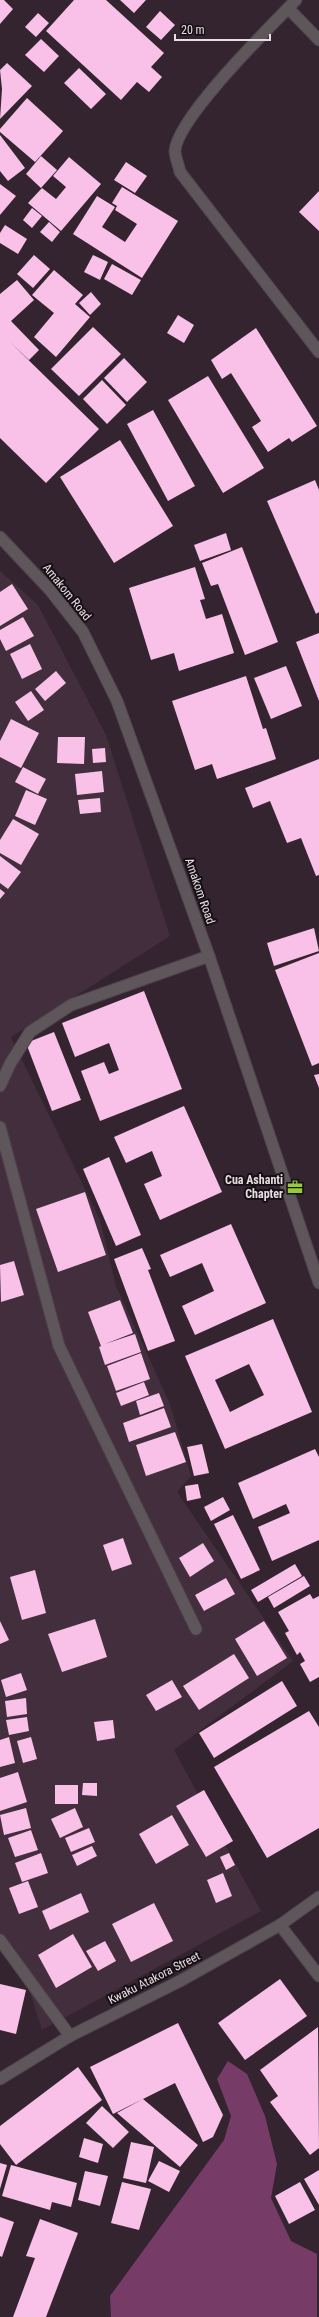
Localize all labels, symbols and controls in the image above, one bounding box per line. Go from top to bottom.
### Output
scale bar [175,16,270,42]
text: 20 m [181,23,205,37]
street label: Amakom Road [40,561,94,623]
street label: Amakom Road [182,856,218,926]
place label: Cua Ashanti Chapter [225,1173,283,1201]
office icon: Cua Ashanti Chapter [286,1178,304,1196]
street label: Kwaku Atakora Street [106,1949,203,2007]

